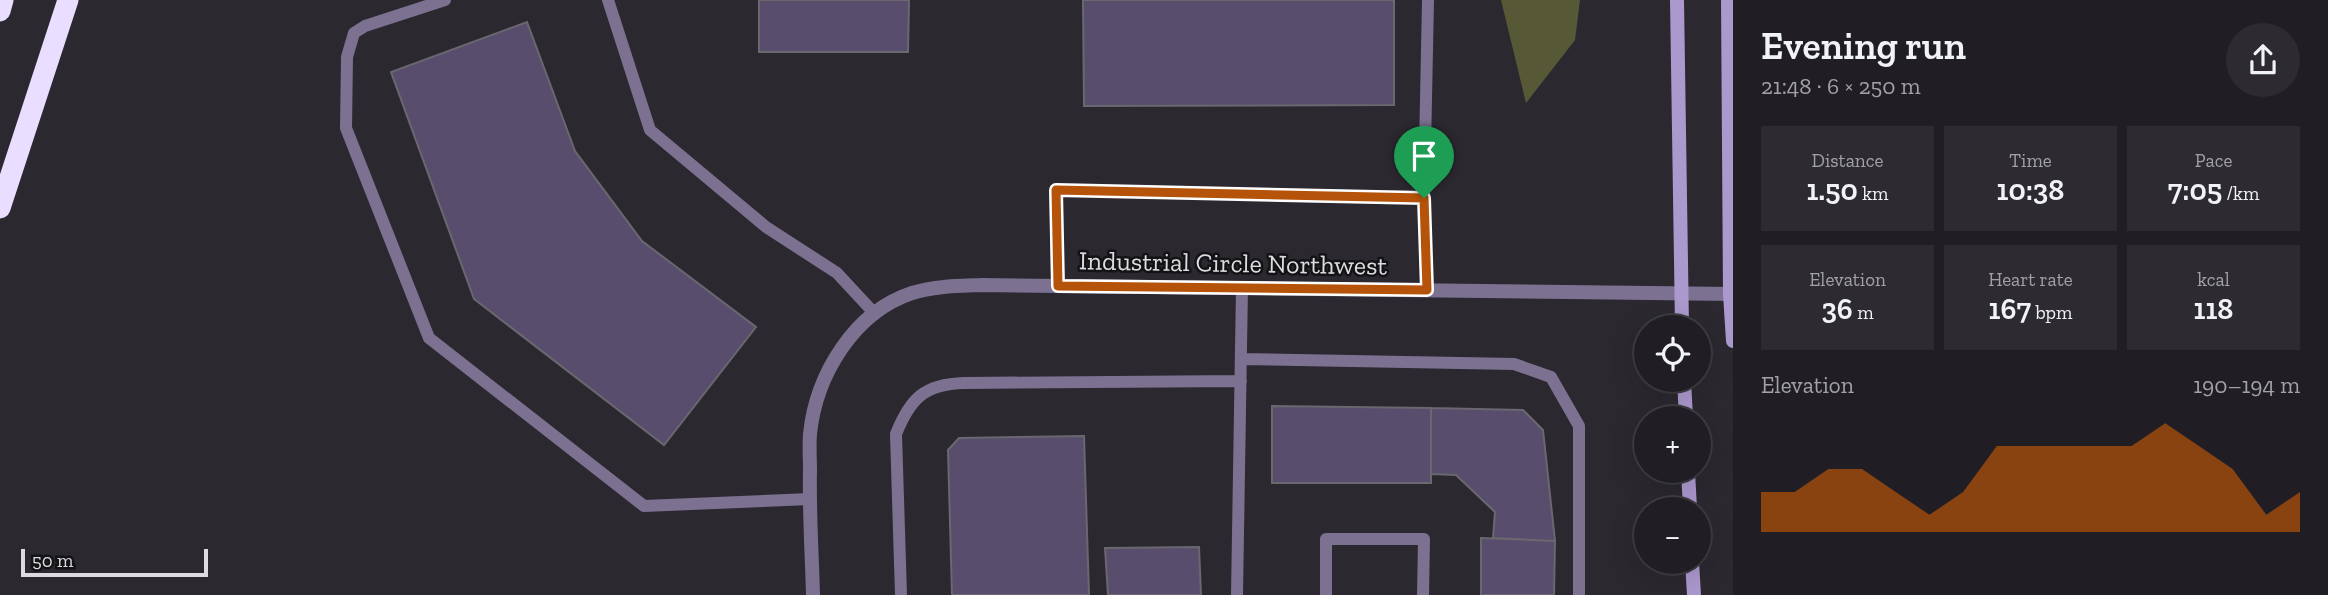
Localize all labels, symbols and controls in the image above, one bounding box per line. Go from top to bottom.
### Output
text: Evening run [1761,23,1966,69]
button: share [2226,23,2300,97]
text: 21:48 · 6 × 250 m [1761,72,1921,100]
pin [1394,126,1454,198]
icon: arrive [1405,137,1443,175]
text: Distance [1812,149,1883,172]
text: Time [2009,149,2052,172]
text: Pace [2195,149,2232,172]
text: 1.50 [1807,172,1858,208]
text: 10:38 [1996,172,2065,208]
text: 7:05 [2168,172,2222,208]
text: km [1858,182,1888,205]
text: /km [2222,182,2259,205]
street label: Industrial Circle Northwest [1079,244,1388,282]
text: Elevation [1809,268,1886,291]
text: Heart rate [1988,268,2073,291]
text: kcal [2197,268,2230,291]
text: 36 [1821,291,1853,327]
text: 167 [1989,291,2031,327]
text: 118 [2194,291,2234,327]
text: m [1853,301,1874,324]
text: bpm [2031,301,2072,324]
map controls [1634,315,1711,574]
button: locate [1634,315,1711,392]
text: Elevation [1761,371,1854,399]
text: 190–194 m [2193,371,2300,399]
button: + [1634,406,1711,483]
button: − [1634,497,1711,574]
scale bar [21,546,208,578]
text: 50 m [32,549,73,572]

